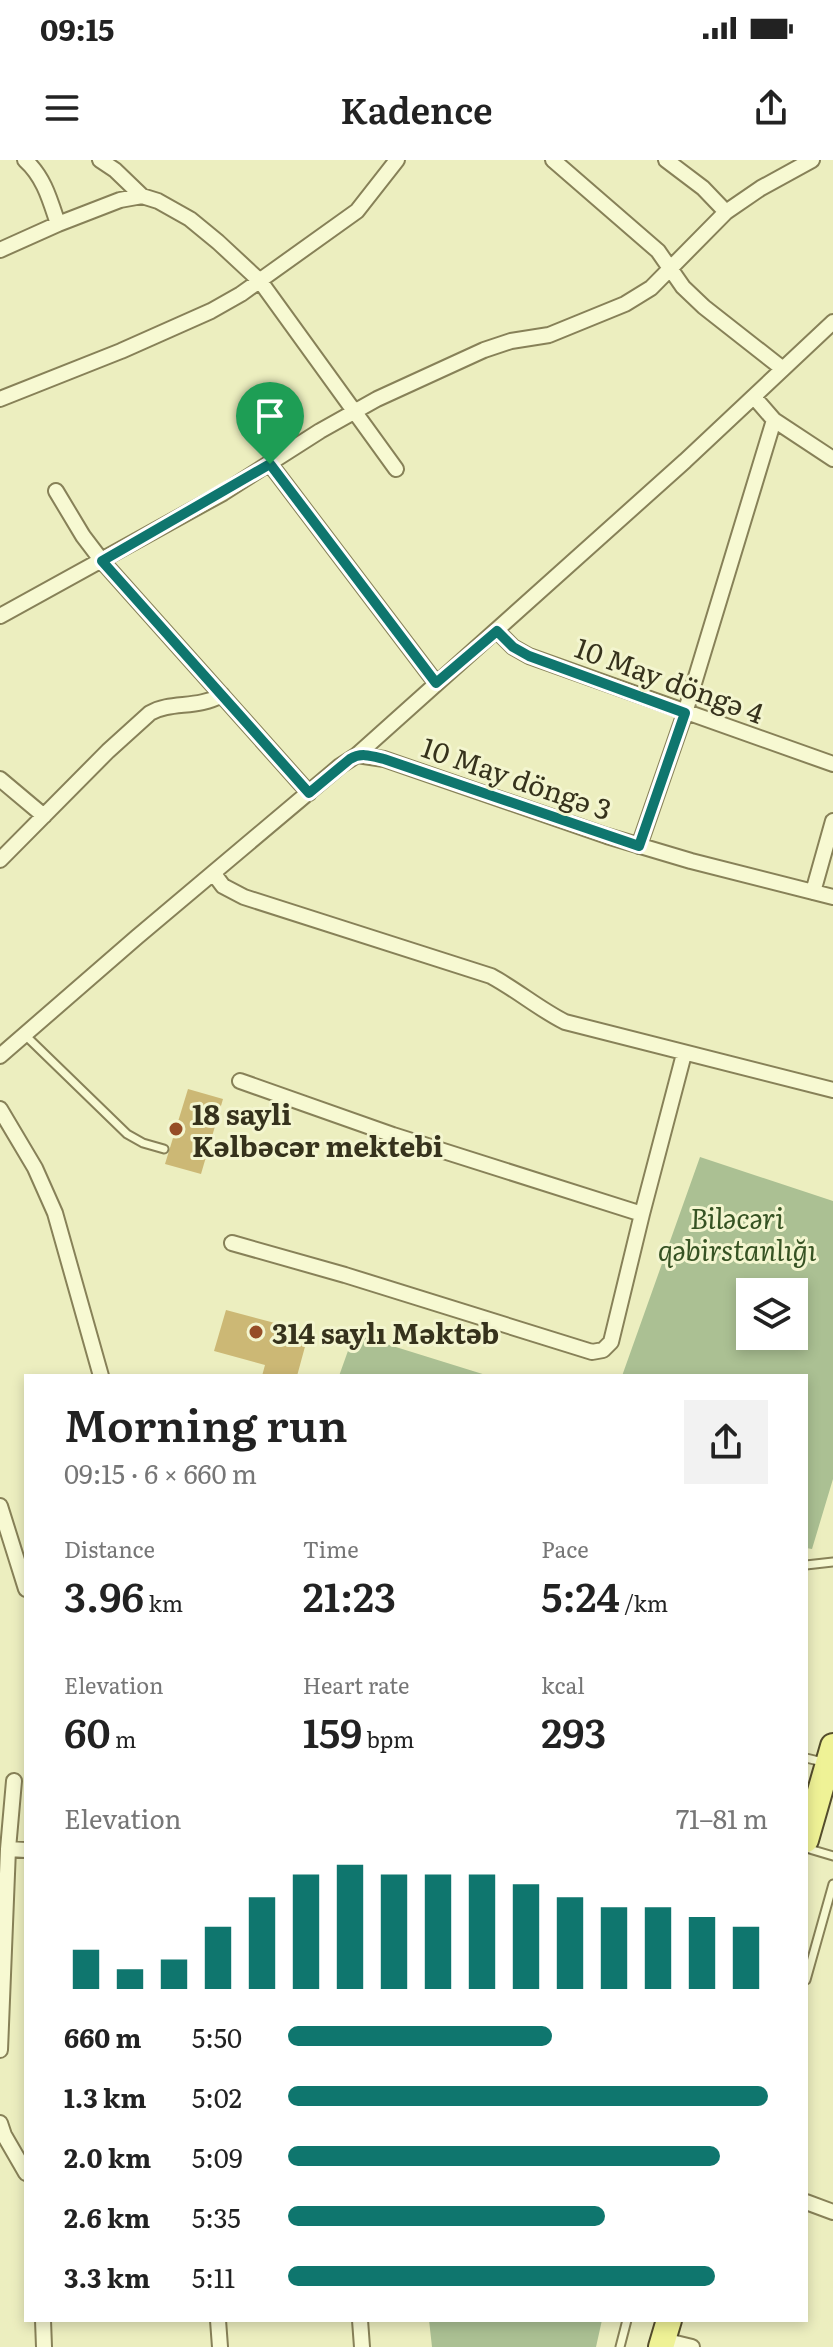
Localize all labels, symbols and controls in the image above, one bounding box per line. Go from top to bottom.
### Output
text: 09:15 [40,6,114,50]
text: Kadence [340,82,493,135]
icon: menu [40,86,84,130]
icon: share [749,86,793,130]
pin [236,382,304,464]
icon: arrive [248,394,292,438]
street label: 10 May döngə 4 [570,625,770,733]
street label: 10 May döngə 3 [417,725,617,829]
place label: 18 sayli Kəlbəcər mektebi [192,1092,443,1166]
marker: 18 sayli Kəlbəcər mektebi [167,1120,185,1138]
park label: Biləcəri qəbirstanlığı [658,1196,817,1270]
map controls [736,1278,808,1350]
button: layers [736,1278,808,1350]
place label: 314 saylı Məktəb [272,1311,499,1353]
marker: 314 saylı Məktəb [247,1323,265,1341]
text: Morning run [64,1390,348,1456]
button: share [684,1400,768,1484]
text: 09:15 · 6 × 660 m [64,1453,257,1492]
text: Distance [64,1532,155,1565]
text: Time [303,1532,359,1565]
text: Pace [541,1532,589,1565]
text: 3.96 [64,1565,144,1624]
text: 21:23 [303,1565,396,1624]
text: 5:24 [541,1565,620,1624]
text: km [144,1586,183,1619]
text: /km [620,1586,668,1619]
text: Elevation [64,1668,163,1701]
text: Heart rate [303,1668,409,1701]
text: kcal [541,1668,585,1701]
text: 60 [64,1701,111,1760]
text: 159 [303,1701,362,1760]
text: 293 [541,1701,606,1760]
text: m [111,1722,136,1755]
text: bpm [362,1722,414,1755]
text: Elevation [64,1798,182,1837]
text: 71–81 m [676,1798,768,1837]
text: 660 m [64,2017,142,2056]
text: 5:50 [192,2017,242,2056]
text: 1.3 km [64,2077,146,2116]
text: 5:02 [192,2077,242,2116]
text: 2.0 km [64,2137,151,2176]
text: 5:09 [192,2137,243,2176]
text: 2.6 km [64,2197,150,2236]
text: 5:35 [192,2197,241,2236]
text: 3.3 km [64,2257,150,2296]
text: 5:11 [192,2257,235,2296]

